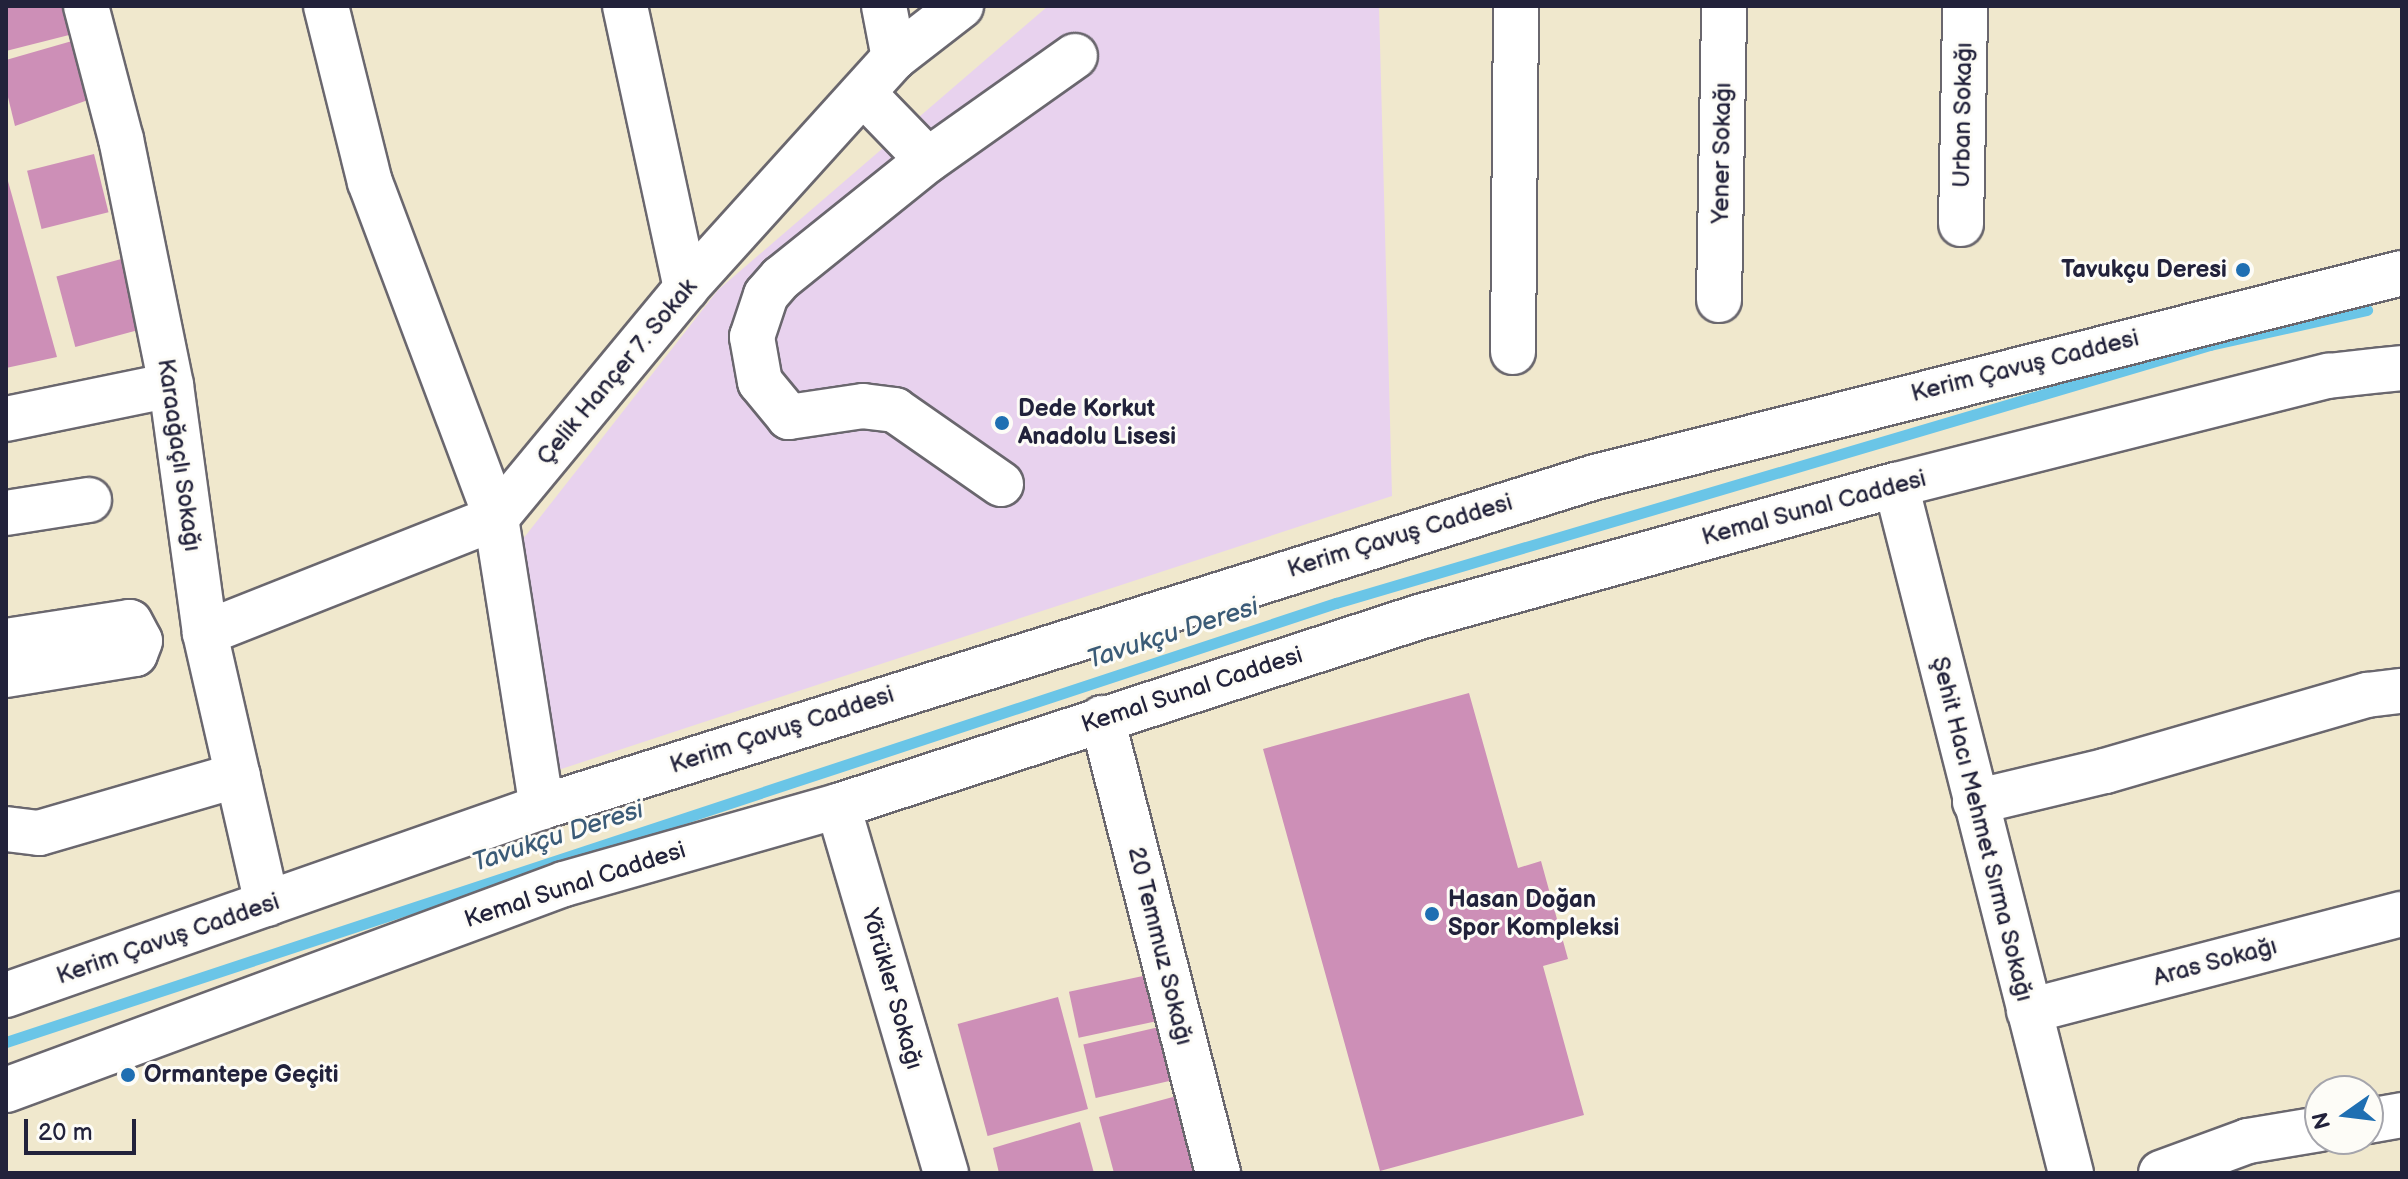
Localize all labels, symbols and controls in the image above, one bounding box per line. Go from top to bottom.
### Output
street label: Urban Sokağı [1947,42,1979,188]
street label: Yener Sokağı [1706,82,1738,224]
place label: Tavukçu Deresi [2061,256,2227,284]
marker: Tavukçu Deresi [2234,261,2252,279]
street label: Çelik Hançer 7. Sokak [530,273,704,471]
street label: Kerim Çavuş Caddesi [1908,324,2142,408]
street label: Karaağaçlı Sokağı [151,357,207,553]
place label: Dede Korkut Anadolu Lisesi [1018,395,1176,451]
marker: Dede Korkut Anadolu Lisesi [993,414,1011,432]
street label: Kemal Sunal Caddesi [1699,464,1929,552]
street label: Kerim Çavuş Caddesi [1284,488,1516,584]
water label: Tavukçu Deresi [1084,592,1262,676]
street label: Kemal Sunal Caddesi [1077,641,1307,739]
street label: Şehit Hacı Mehmet Sırma Sokağı [1925,653,2039,1005]
street label: Kerim Çavuş Caddesi [666,680,898,780]
water label: Tavukçu Deresi [469,795,647,879]
street label: Kemal Sunal Caddesi [460,836,690,934]
street label: 20 Temmuz Sokağı [1121,843,1199,1049]
place label: Hasan Doğan Spor Kompleksi [1448,886,1619,942]
street label: Kerim Çavuş Caddesi [53,887,283,991]
street label: Yörükler Sokağı [855,905,929,1073]
marker: Hasan Doğan Spor Kompleksi [1423,905,1441,923]
street label: Aras Sokağı [2150,932,2280,992]
place label: Ormantepe Geçiti [144,1061,339,1089]
marker: Ormantepe Geçiti [119,1066,137,1084]
north arrow [2304,1075,2384,1155]
scale bar [28,1103,140,1153]
text: N [2307,1109,2337,1132]
text: 20 m [38,1118,93,1147]

